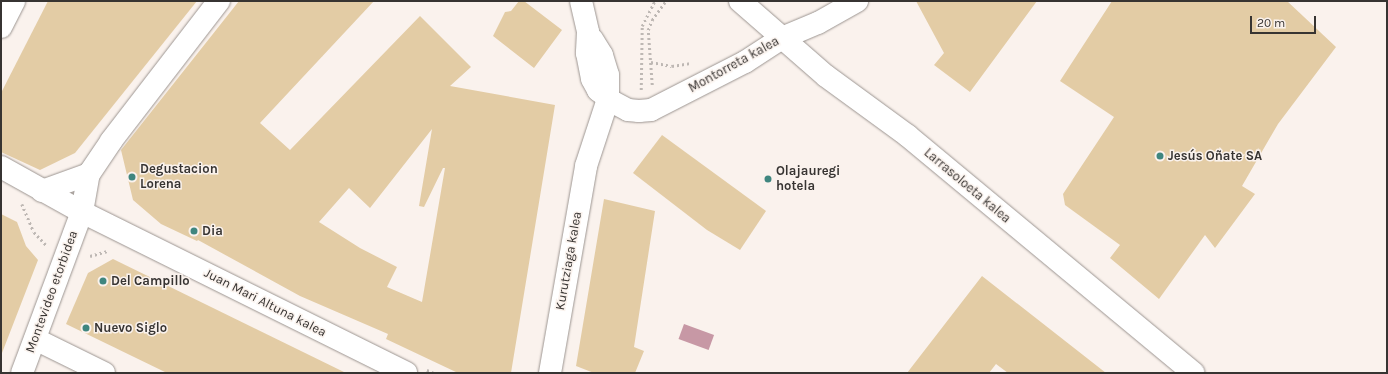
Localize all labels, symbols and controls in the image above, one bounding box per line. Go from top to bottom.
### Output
scale bar [1252,8,1318,34]
text: 20 m [1257,16,1285,30]
street label: Montorreta kalea [686,34,782,96]
street label: Larrasoloeta kalea [921,145,1013,227]
place label: Jesús Oñate SA [1168,148,1262,164]
marker: Jesús Oñate SA [1155,151,1165,161]
place label: Degustacion Lorena [140,162,218,193]
place label: Olajauregi hotela [776,164,840,195]
marker: Degustacion Lorena [127,172,137,182]
marker: Olajauregi hotela [763,174,773,184]
street label: Kurutziaga kalea [553,210,585,312]
place label: Dia [202,223,223,239]
marker: Dia [189,226,199,236]
street label: Montevideo etorbidea [23,229,81,355]
street label: Juan Mari Altuna kalea [201,265,329,341]
place label: Del Campillo [111,273,190,289]
marker: Del Campillo [98,276,108,286]
place label: Nuevo Siglo [94,320,167,336]
marker: Nuevo Siglo [81,323,91,333]

